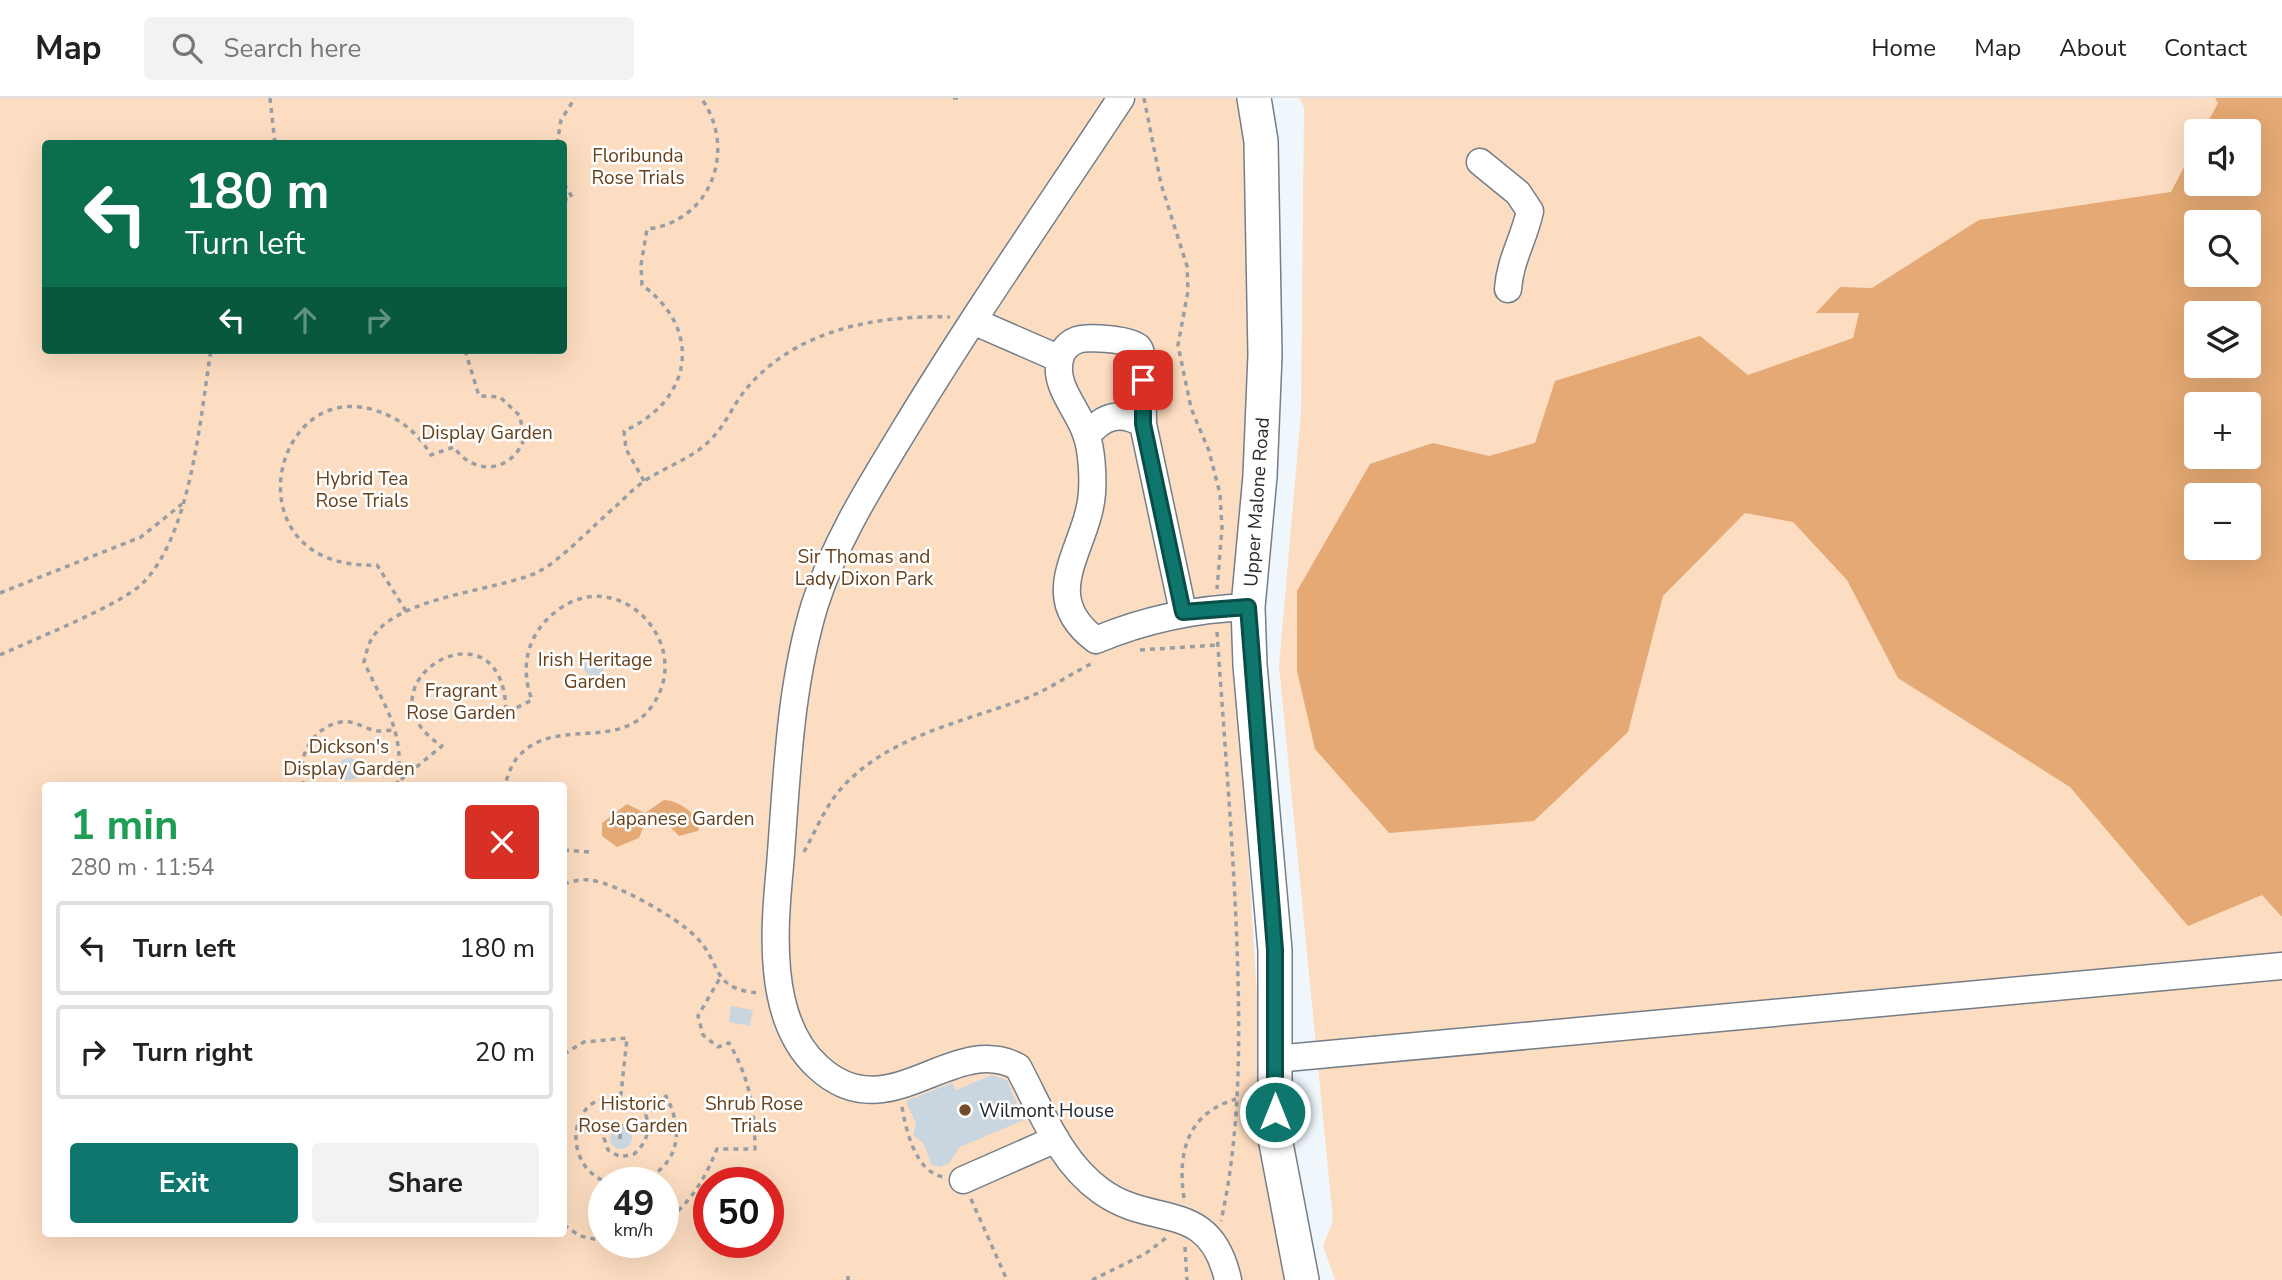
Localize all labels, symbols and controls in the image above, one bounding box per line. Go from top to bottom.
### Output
search box [144,17,634,80]
text: Map [35,26,102,71]
icon: search [168,29,206,67]
text: Search here [224,31,361,66]
text: Home [1871,32,1936,64]
text: Map [1974,32,2021,64]
text: About [2059,32,2126,64]
text: Contact [2164,32,2247,64]
map controls [2184,119,2261,560]
button: sound [2184,119,2261,196]
park label: Floribunda Rose Trials [591,143,685,191]
text: 180 m [185,158,329,225]
icon: left [70,168,161,259]
button: search [2184,210,2261,287]
text: Turn left [185,222,305,265]
icon: left [213,301,251,339]
icon: ahead [286,301,324,339]
icon: right [359,301,397,339]
button: layers [2184,301,2261,378]
pin [1113,350,1173,410]
icon: arrive [1124,361,1162,399]
button: + [2184,392,2261,469]
street label: Upper Malone Road [1238,416,1276,588]
park label: Display Garden [421,420,553,446]
park label: Hybrid Tea Rose Trials [315,466,409,514]
button: − [2184,483,2261,560]
park label: Sir Thomas and Lady Dixon Park [795,544,934,592]
park label: Irish Heritage Garden [538,647,652,695]
park label: Fragrant Rose Garden [406,678,516,726]
park label: Dickson's Display Garden [283,734,415,782]
text: 1 min [70,797,179,854]
button: close [465,805,539,879]
park label: Japanese Garden [609,806,754,832]
text: 280 m · 11:54 [70,852,215,883]
icon: left [74,929,112,967]
text: Turn left [133,931,236,966]
text: 180 m [459,931,535,966]
icon: right [74,1033,112,1071]
text: Turn right [133,1035,252,1070]
text: 20 m [475,1035,535,1070]
position arrow [1238,1075,1312,1149]
park label: Historic Rose Garden [578,1091,688,1139]
park label: Shrub Rose Trials [705,1091,803,1139]
place label: Wilmont House [979,1098,1114,1124]
marker: Wilmont House [957,1102,973,1118]
button: Exit [70,1143,298,1223]
button: Share [312,1143,539,1223]
speed limit sign: 50 [693,1167,784,1258]
text: 49 [612,1180,655,1227]
text: km/h [614,1218,653,1242]

